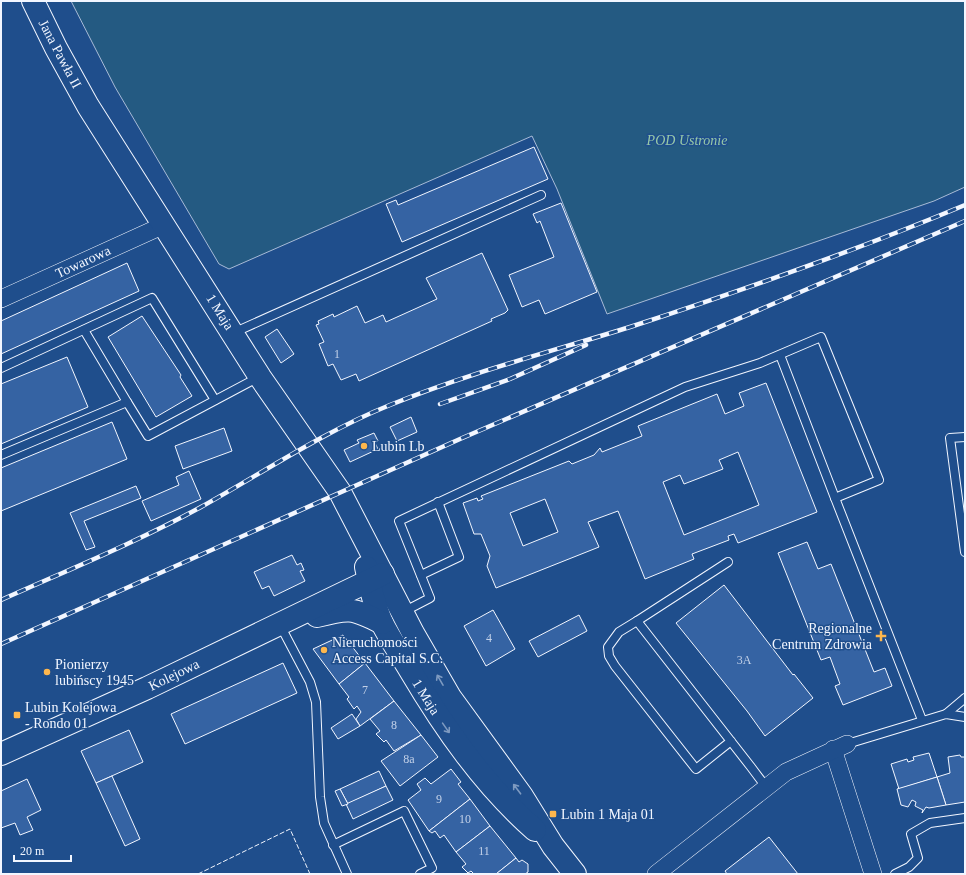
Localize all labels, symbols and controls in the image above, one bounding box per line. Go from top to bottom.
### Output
street label: Jana Pawła II [36,17,84,91]
park label: POD Ustronie [646,133,727,148]
street label: Towarowa [53,242,114,281]
street label: 1 Maja [203,291,237,333]
house number: 1 [334,347,340,361]
place label: Lubin Lb [372,439,425,454]
marker: Lubin Lb [359,441,369,451]
place label: Regionalne Centrum Zdrowia [772,621,873,652]
marker: Regionalne Centrum Zdrowia [875,630,887,642]
house number: 4 [486,631,492,645]
place label: Nieruchomości Access Capital S.C. [332,635,443,666]
marker: Nieruchomości Access Capital S.C. [319,645,329,655]
house number: 3A [737,653,752,667]
street label: Kolejowa [146,656,202,694]
place label: Pionierzy lubińscy 1945 [55,657,134,688]
marker: Pionierzy lubińscy 1945 [42,667,52,677]
one-way arrow [436,674,444,686]
street label: 1 Maja [409,676,443,718]
house number: 7 [362,683,368,697]
place label: Lubin Kolejowa - Rondo 01 [25,700,117,731]
marker: Lubin Kolejowa - Rondo 01 [12,710,22,720]
house number: 8 [391,718,397,732]
one-way arrow [442,722,450,733]
house number: 8a [403,752,415,766]
one-way arrow [513,784,521,795]
house number: 9 [436,792,442,806]
place label: Lubin 1 Maja 01 [561,807,655,822]
marker: Lubin 1 Maja 01 [548,809,558,819]
house number: 10 [459,812,471,826]
scale bar [14,837,71,863]
text: 20 m [20,844,45,858]
house number: 11 [478,844,490,858]

